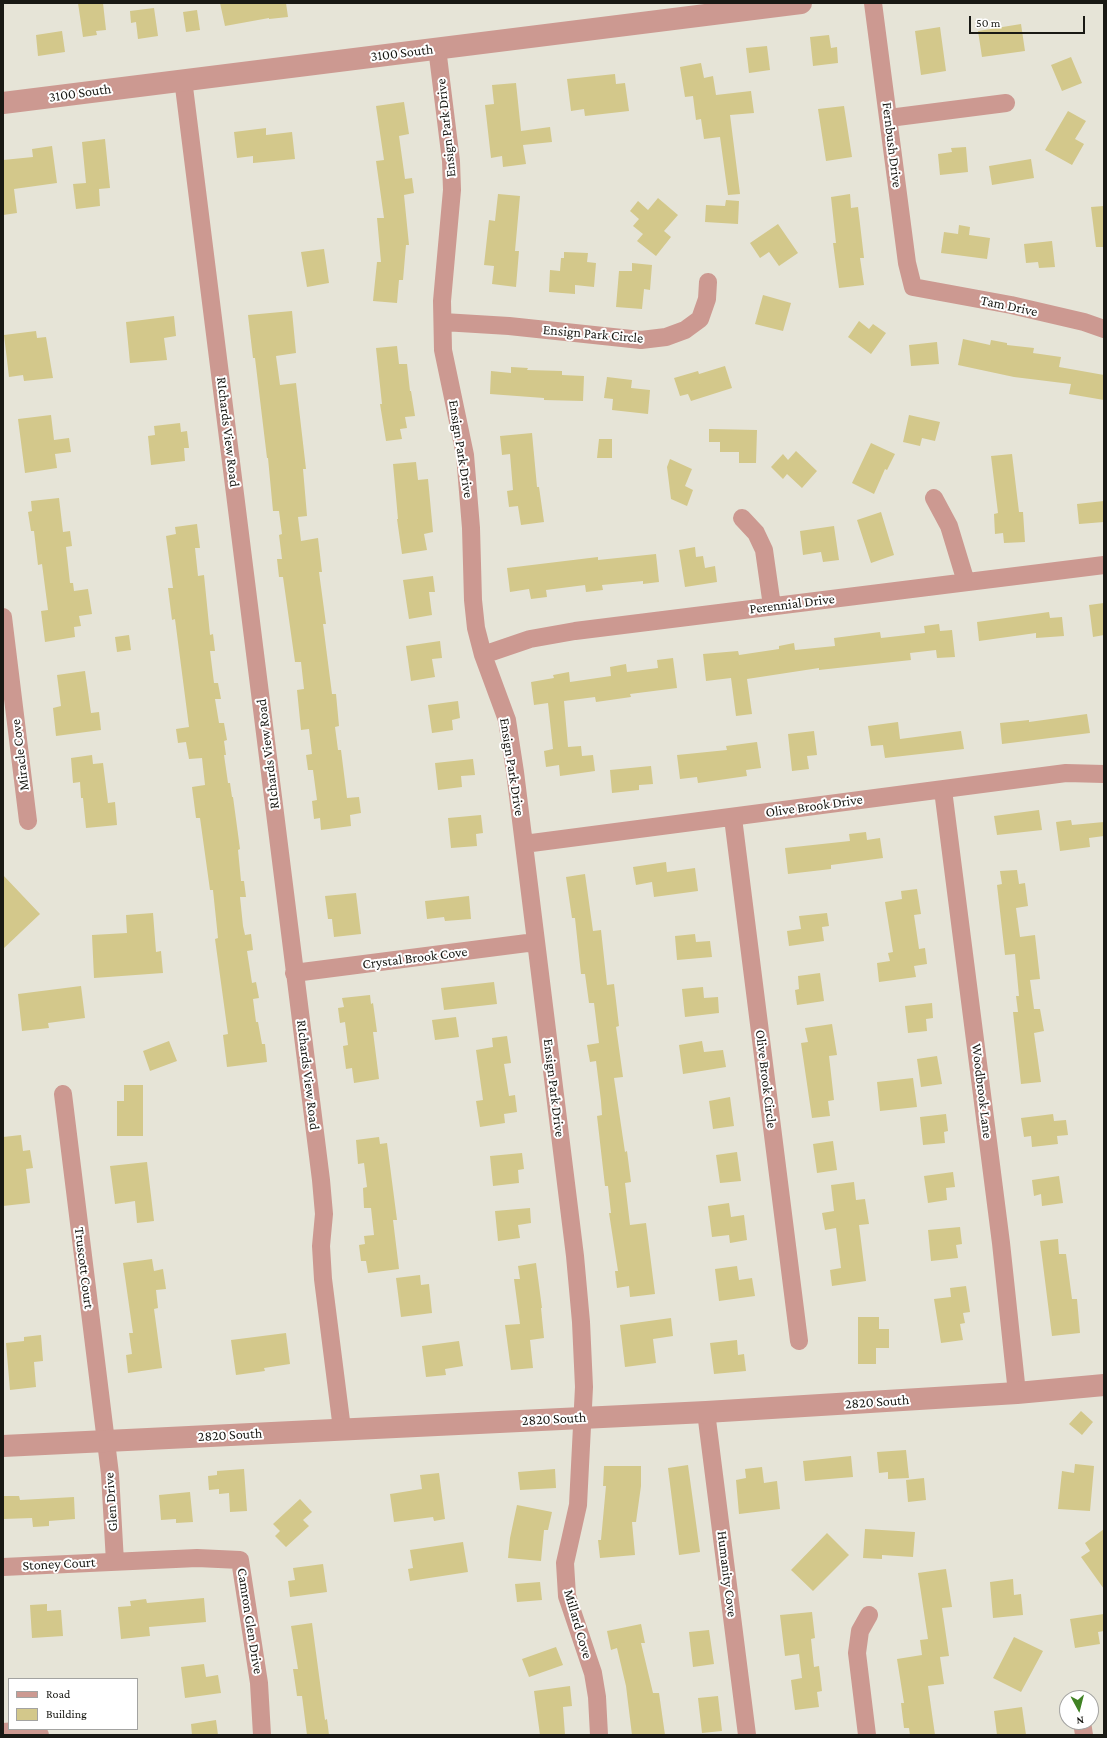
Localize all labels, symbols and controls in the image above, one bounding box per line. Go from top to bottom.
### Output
scale bar [971,8,1087,34]
text: 50 m [976,16,1000,30]
street label: 3100 South [370,41,434,65]
street label: Ensign Park Drive [432,78,460,178]
street label: 3100 South [48,80,112,106]
street label: Fernbush Drive [878,101,906,189]
street label: Tam Drive [979,292,1039,320]
street label: Ensign Park Circle [542,321,644,347]
street label: RIchards View Road [213,376,243,488]
street label: Ensign Park Drive [445,399,477,499]
street label: Perennial Drive [748,590,836,618]
street label: RIchards View Road [253,698,283,810]
street label: Ensign Park Drive [496,717,528,817]
street label: Miracle Cove [7,718,33,792]
street label: Olive Brook Drive [764,791,864,821]
street label: Crystal Brook Cove [362,943,468,973]
street label: RIchards View Road [293,1019,323,1131]
street label: Olive Brook Circle [752,1029,780,1129]
street label: Ensign Park Drive [540,1038,568,1138]
street label: Woodbrook Lane [968,1042,996,1140]
street label: Truscott Court [71,1226,97,1310]
street label: 2820 South [844,1391,910,1413]
street label: 2820 South [521,1409,587,1429]
street label: 2820 South [197,1425,263,1445]
street label: Glen Drive [101,1472,121,1532]
street label: Humanity Cove [713,1530,741,1618]
street label: Stoney Court [22,1554,96,1574]
street label: Camron Glen Drive [233,1567,267,1675]
street label: Millard Cove [560,1587,596,1661]
legend [8,1678,138,1730]
text: Road [46,1687,70,1701]
north arrow [1059,1690,1099,1730]
text: Building [46,1707,87,1721]
text: N [1076,1715,1085,1727]

